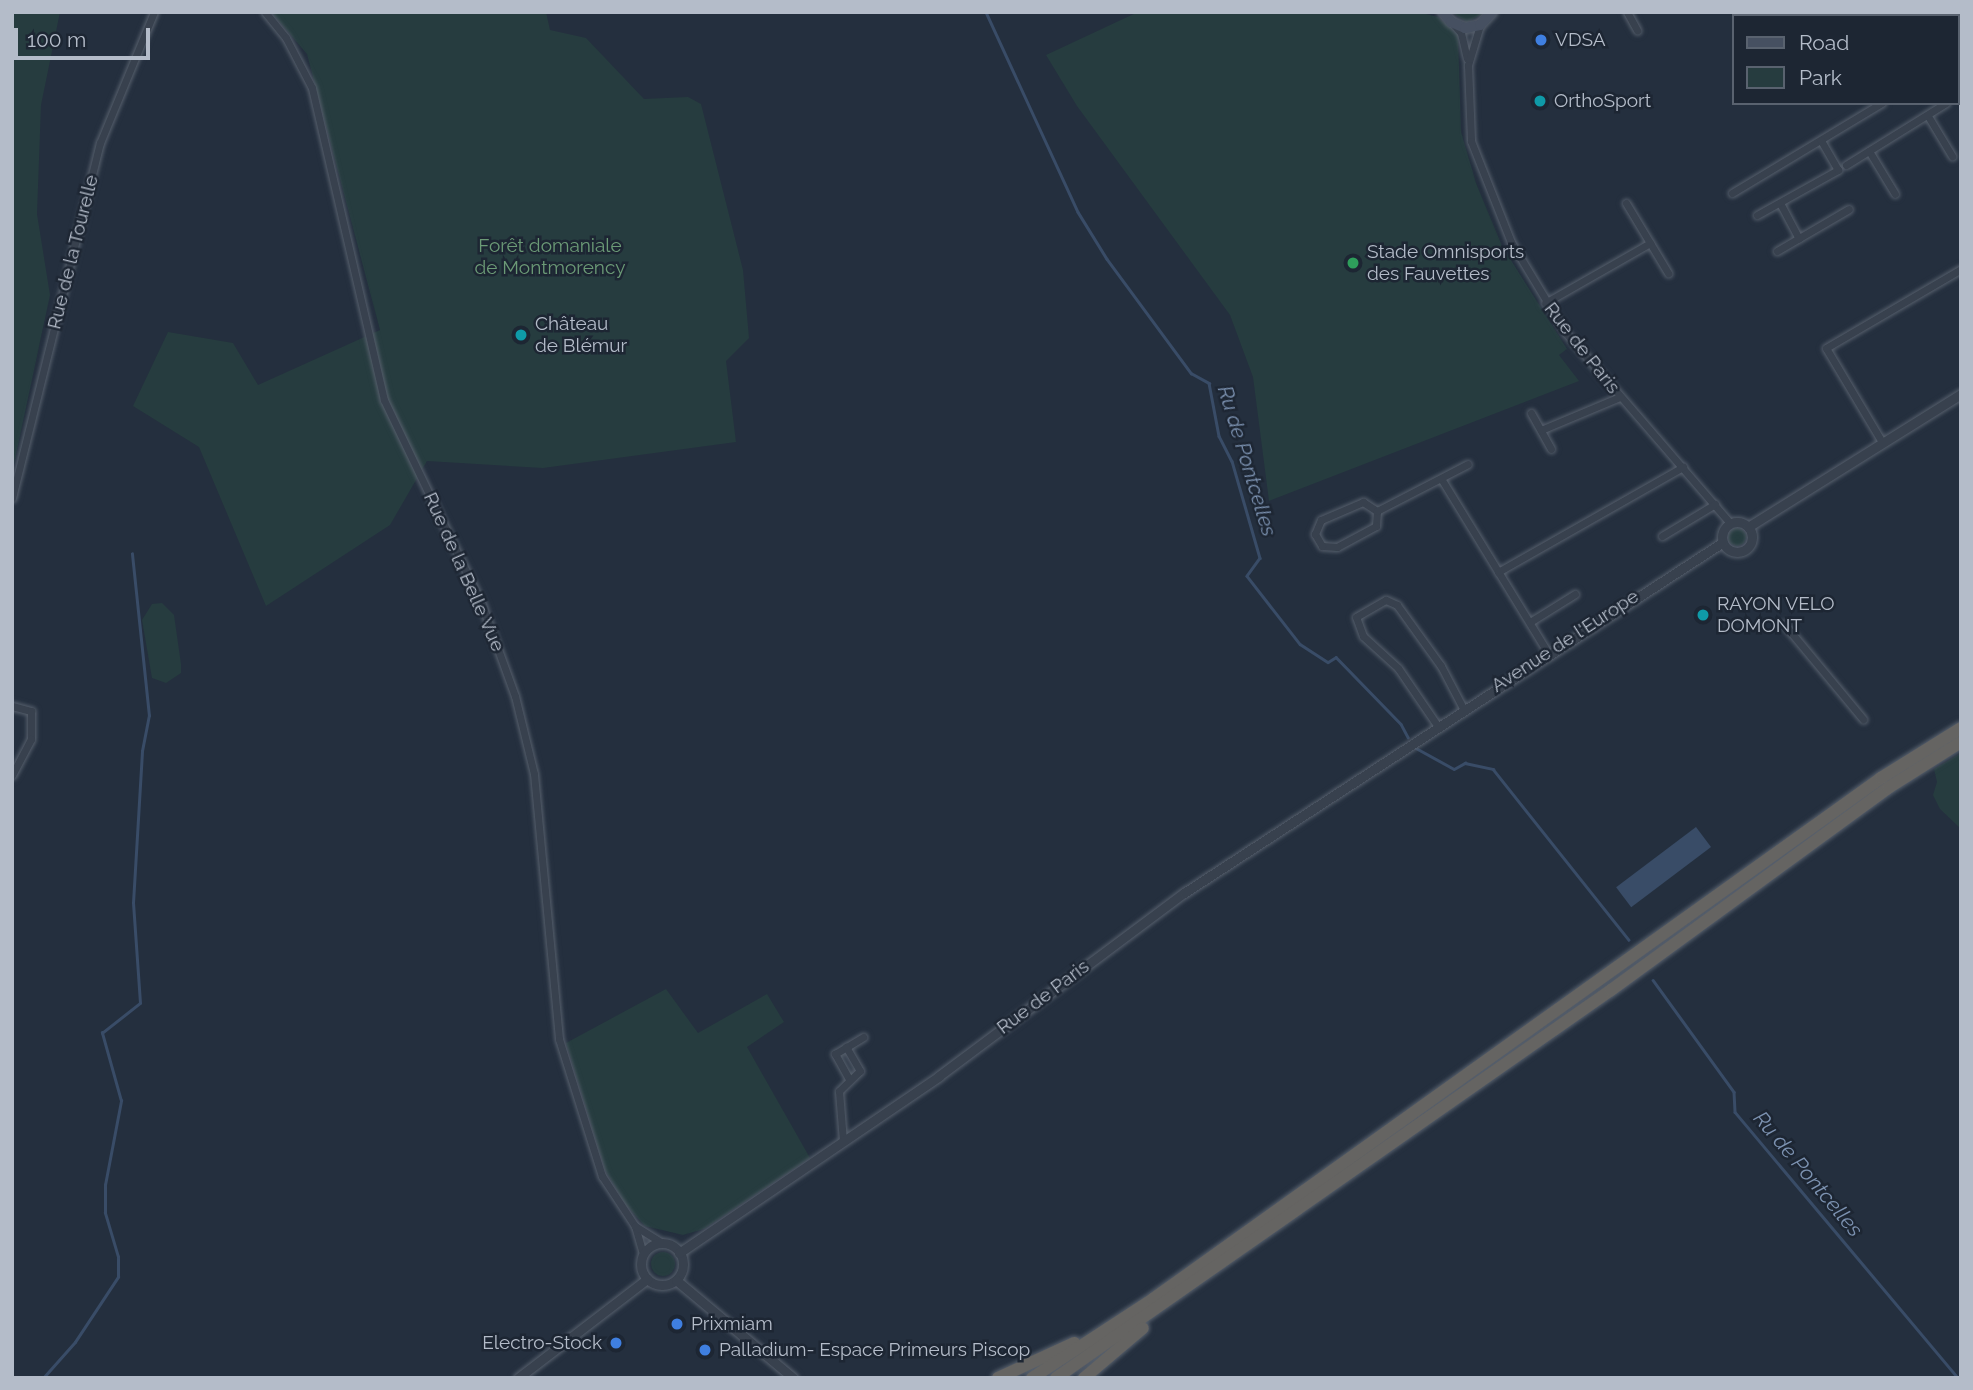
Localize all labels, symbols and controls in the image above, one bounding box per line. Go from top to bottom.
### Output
scale bar [18,14,154,58]
legend [1731,14,1959,105]
text: 100 m [27,27,86,52]
place label: VDSA [1555,29,1606,51]
text: Road [1799,30,1849,55]
marker: VDSA [1533,32,1549,48]
text: Park [1799,65,1842,90]
place label: OrthoSport [1554,90,1651,112]
marker: OrthoSport [1532,93,1548,109]
street label: Rue de la Tourelle [43,172,103,332]
park label: Forêt domaniale de Montmorency [475,235,625,279]
place label: Stade Omnisports des Fauvettes [1367,241,1524,285]
marker: Stade Omnisports des Fauvettes [1345,255,1361,271]
street label: Rue de Paris [1539,298,1625,398]
place label: Château de Blémur [535,313,627,357]
marker: Château de Blémur [513,327,529,343]
water label: Ru de Pontcelles [1212,383,1282,539]
street label: Rue de la Belle Vue [419,489,509,655]
street label: Avenue de l'Europe [1487,585,1643,697]
place label: RAYON VELO DOMONT [1717,593,1835,637]
marker: RAYON VELO DOMONT [1695,607,1711,623]
street label: Rue de Paris [992,955,1094,1039]
water label: Ru de Pontcelles [1748,1106,1868,1242]
place label: Prixmiam [691,1313,773,1335]
marker: Prixmiam [669,1316,685,1332]
place label: Electro-Stock [482,1332,602,1354]
marker: Electro-Stock [608,1335,624,1351]
place label: Palladium- Espace Primeurs Piscop [719,1339,1030,1361]
marker: Palladium- Espace Primeurs Piscop [697,1342,713,1358]

